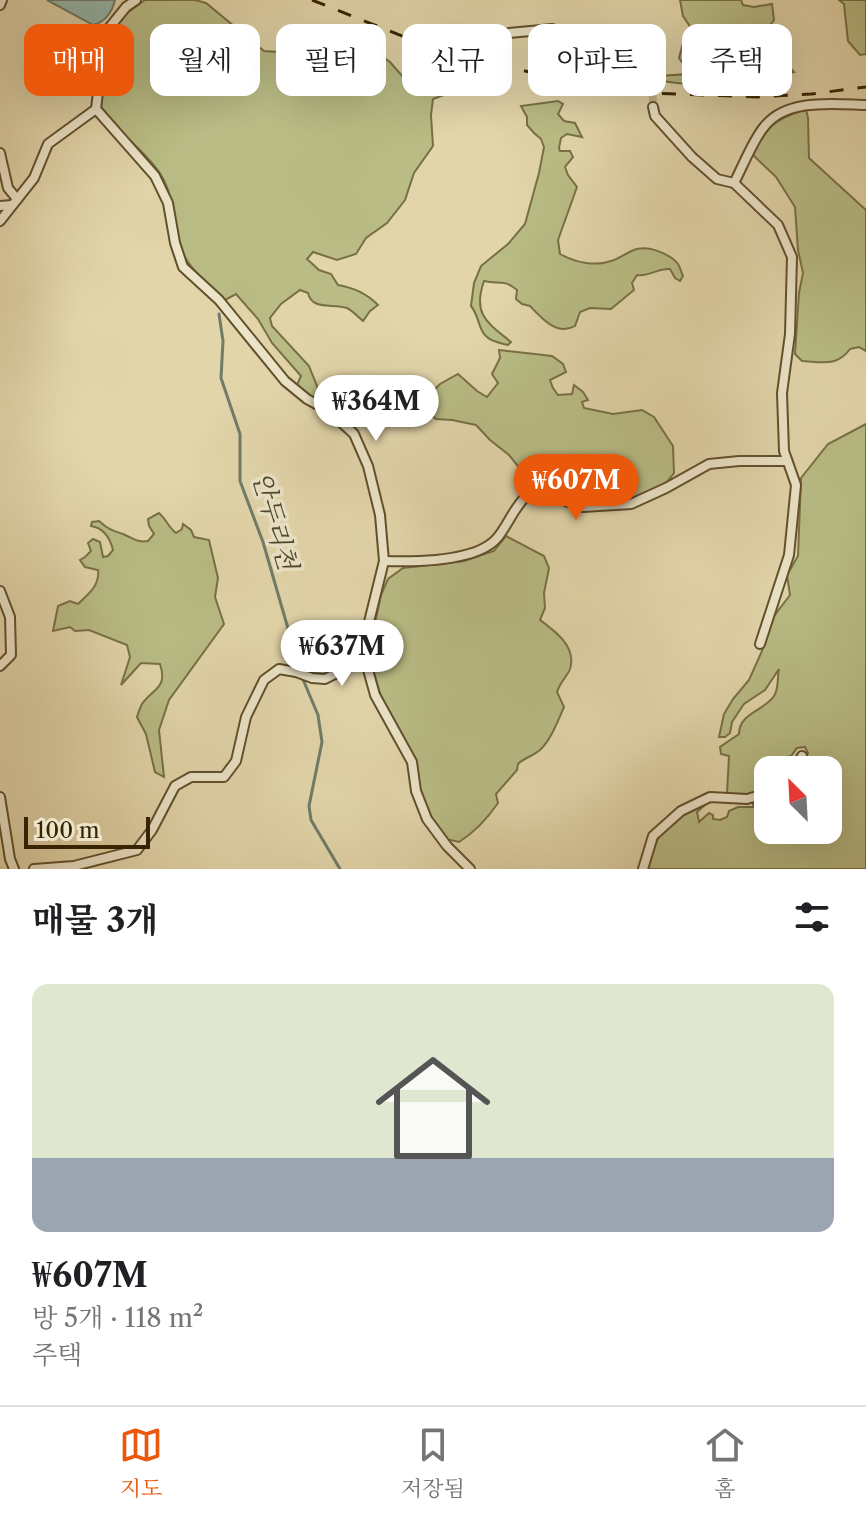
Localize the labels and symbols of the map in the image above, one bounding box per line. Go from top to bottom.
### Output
pin: ₩364M [320,375,432,443]
pin: ₩607M [520,454,632,522]
water label: 안두리천 [246,468,305,576]
pin: ₩637M [286,620,398,688]
north arrow [754,756,842,844]
scale bar [24,813,150,849]

